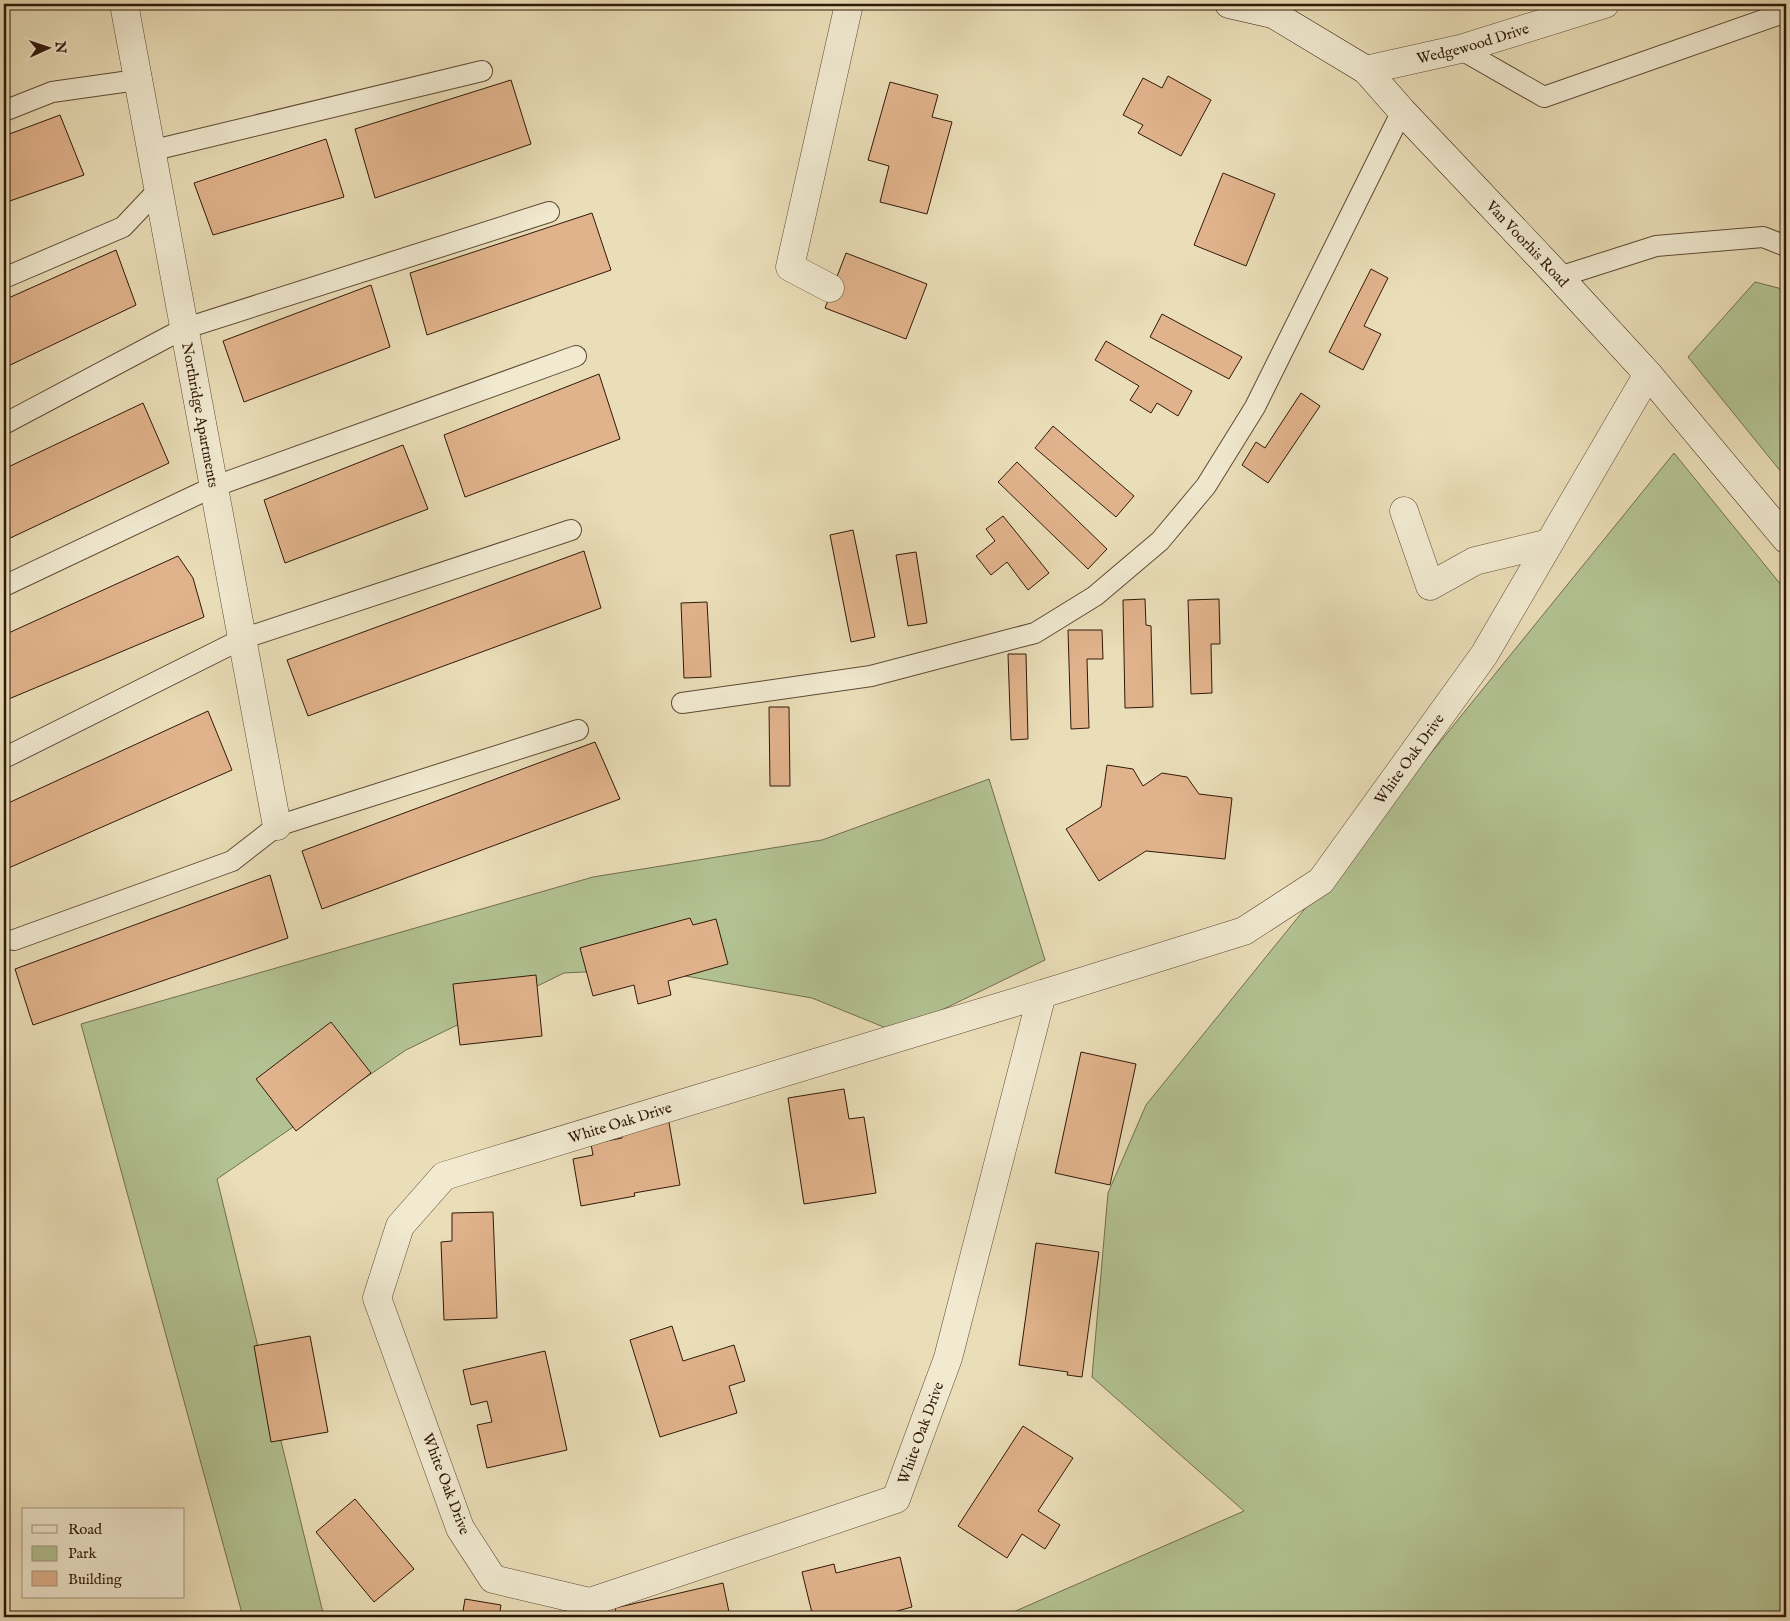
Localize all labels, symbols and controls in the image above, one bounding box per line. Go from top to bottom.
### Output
street label: Wedgewood Drive [1415,19,1531,68]
north arrow [22,22,72,72]
text: N [51,40,69,54]
street label: Van Voorhis Road [1482,196,1574,292]
street label: Northridge Apartments [178,341,223,489]
street label: White Oak Drive [1370,710,1448,808]
street label: White Oak Drive [566,1098,674,1148]
street label: White Oak Drive [894,1379,948,1487]
street label: White Oak Drive [418,1430,474,1538]
legend [22,1508,185,1598]
text: Road [68,1520,103,1539]
text: Park [68,1544,98,1563]
text: Building [68,1570,123,1589]

